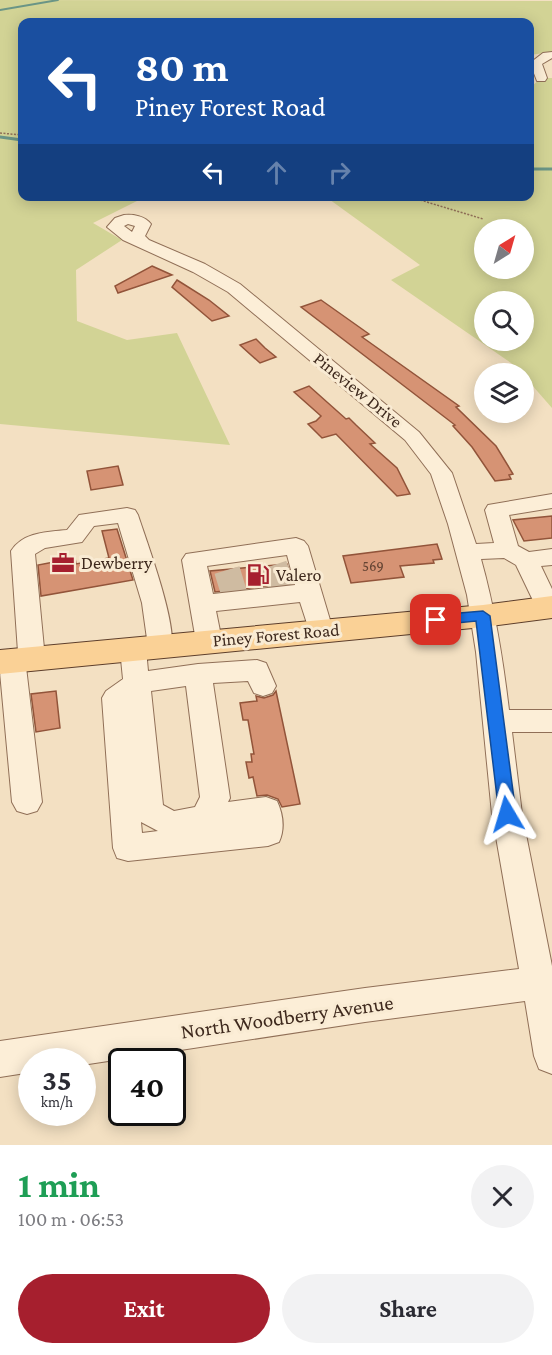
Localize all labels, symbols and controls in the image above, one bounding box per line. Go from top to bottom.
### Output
icon: left [36,42,114,120]
text: 80 m [135,43,229,90]
text: Piney Forest Road [135,92,326,122]
icon: left [197,156,230,189]
icon: ahead [260,156,293,189]
icon: right [323,156,356,189]
north arrow [474,219,534,279]
map controls [474,219,534,423]
button: search [474,291,534,351]
street label: Pineview Drive [310,348,406,432]
button: layers [474,363,534,423]
office icon: Dewberry [50,550,76,576]
place label: Dewberry [81,553,153,573]
house number: 569 [362,558,384,574]
fuel station icon: Valero [245,562,271,588]
place label: Valero [276,565,321,585]
pin [410,594,461,645]
icon: arrive [419,603,452,636]
street label: Piney Forest Road [212,619,341,651]
position arrow [475,782,539,846]
street label: North Woodberry Avenue [179,990,395,1044]
speed limit sign: 40 [108,1048,186,1126]
text: 35 [42,1063,72,1096]
text: km/h [41,1094,73,1110]
text: 1 min [18,1165,100,1205]
button: close [471,1165,534,1228]
text: 100 m · 06:53 [18,1208,124,1230]
button: Exit [18,1274,270,1343]
button: Share [282,1274,534,1343]

